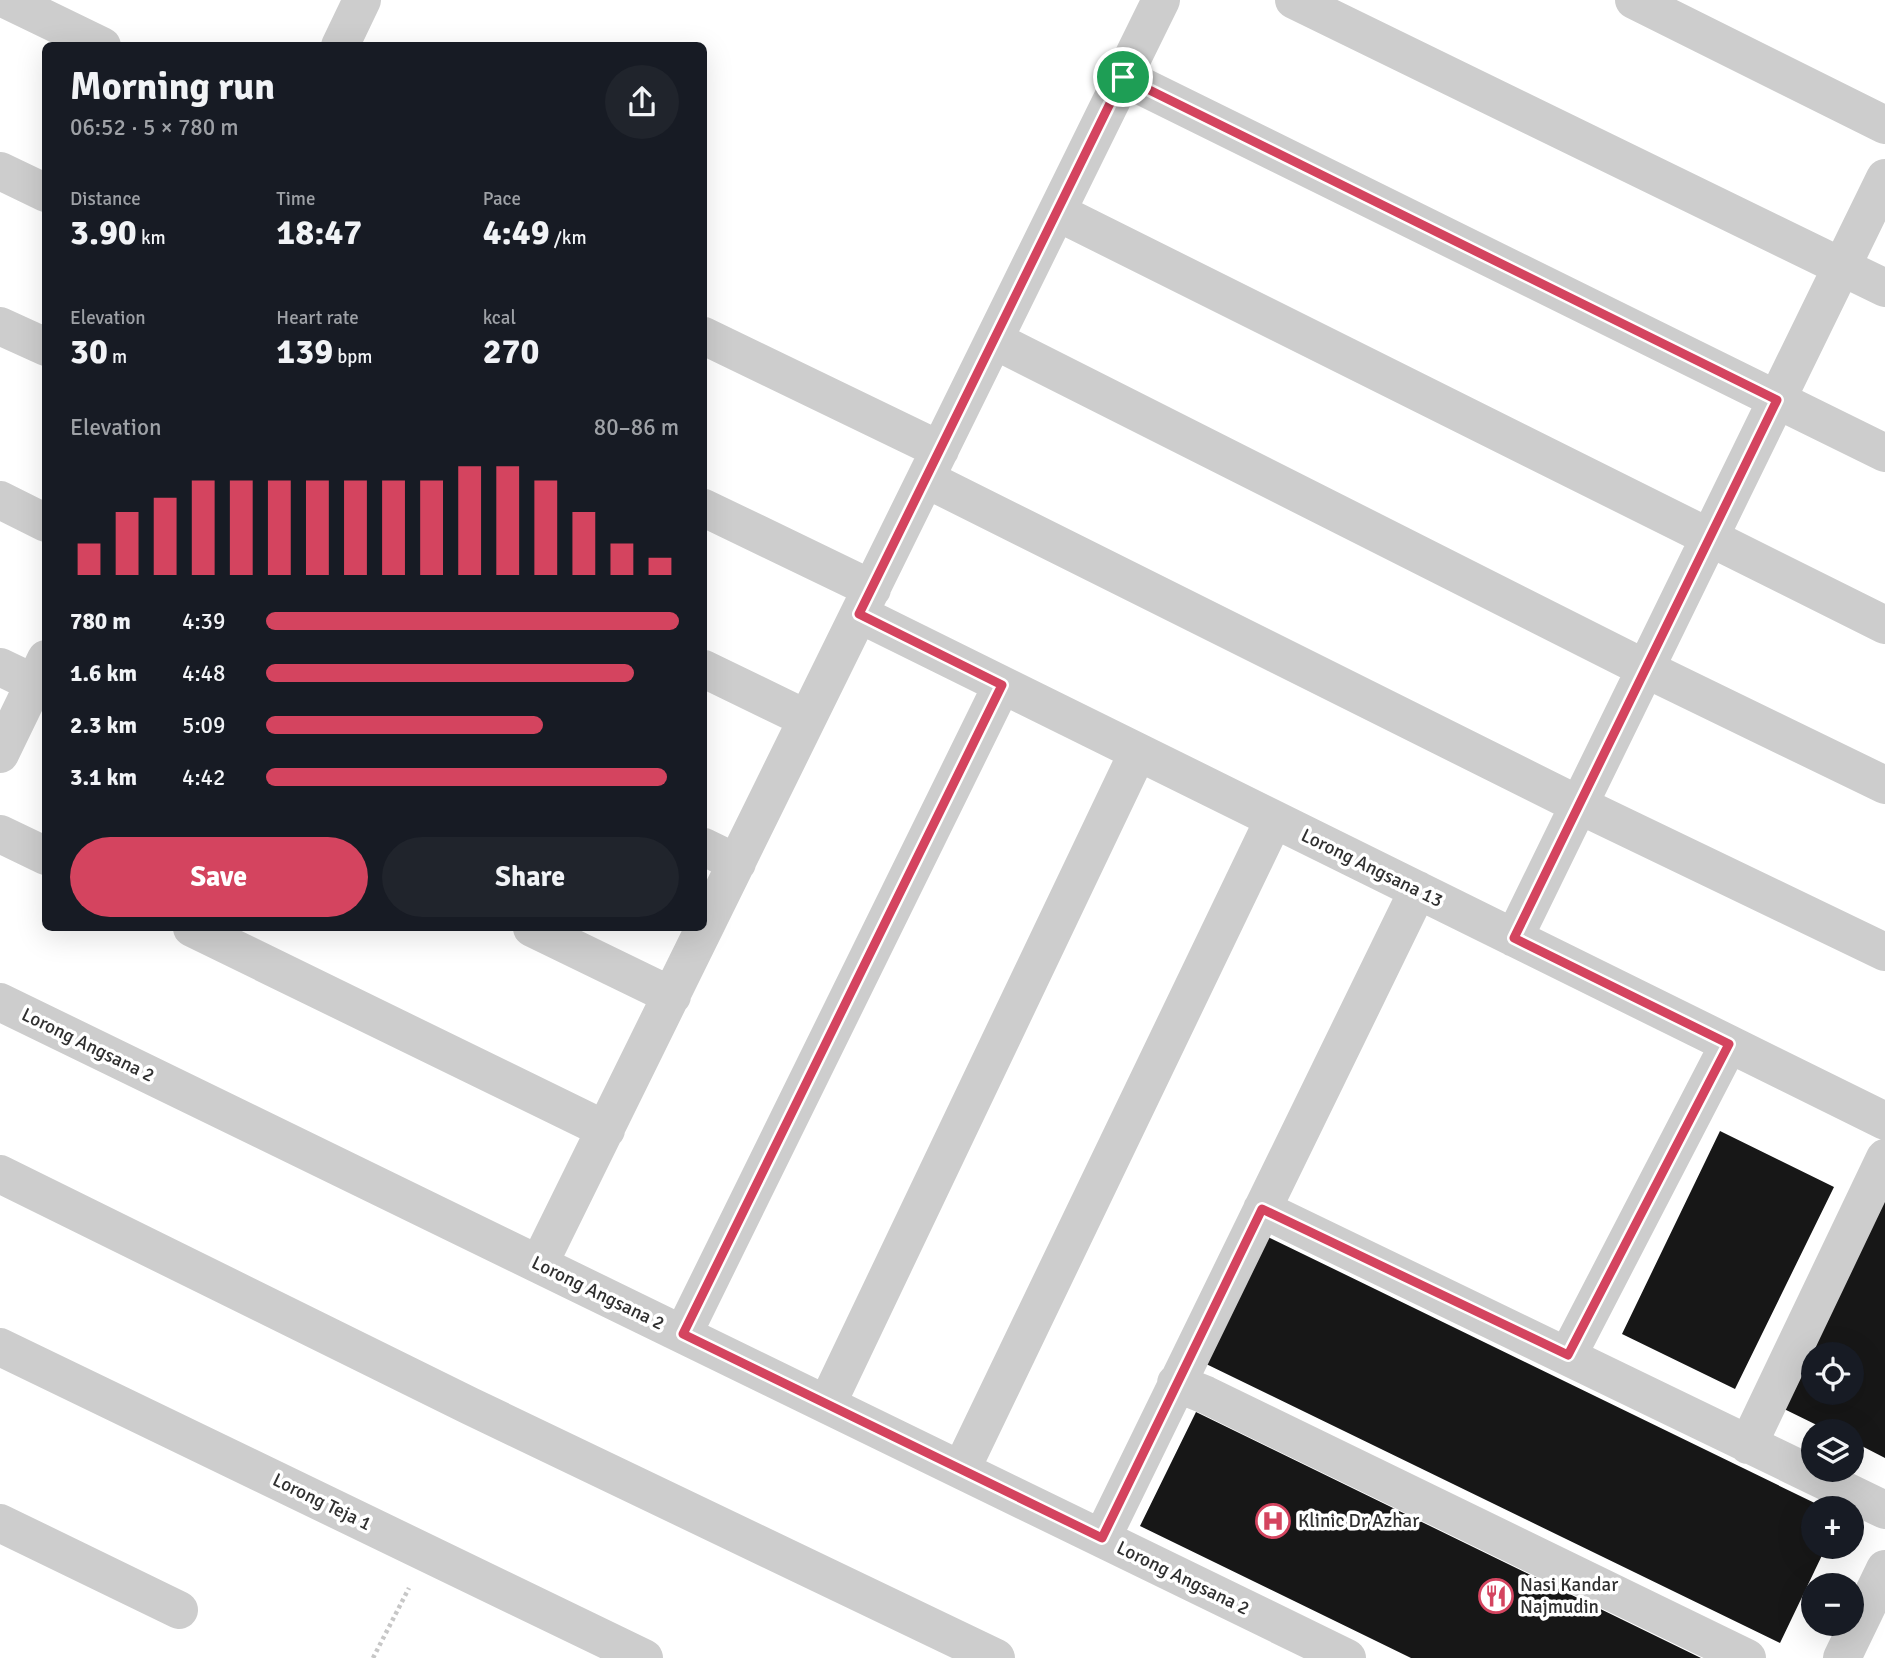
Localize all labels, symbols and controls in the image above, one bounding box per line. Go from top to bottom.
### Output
pin [1093,47,1153,107]
icon: arrive [1104,58,1142,96]
text: Morning run [70,63,275,110]
button: share [605,65,679,139]
text: 06:52 · 5 × 780 m [70,113,239,142]
text: Distance [70,187,141,211]
text: Time [276,187,315,211]
text: Pace [483,187,521,211]
text: 3.90 [70,211,137,254]
text: 18:47 [276,211,362,254]
text: 4:49 [483,211,550,254]
text: km [137,226,166,250]
text: /km [550,226,587,250]
text: Elevation [70,306,146,330]
text: Heart rate [276,306,359,330]
text: kcal [483,306,516,330]
text: 30 [70,330,108,373]
text: 139 [276,330,333,373]
text: 270 [483,330,539,373]
text: m [108,345,127,369]
text: bpm [333,345,372,369]
text: Elevation [70,413,162,442]
text: 80–86 m [594,413,679,442]
text: 780 m [70,607,131,636]
text: 4:39 [182,607,225,636]
text: 1.6 km [70,659,137,688]
text: 4:48 [182,659,225,688]
text: 2.3 km [70,711,137,740]
text: 5:09 [182,711,225,740]
text: 3.1 km [70,763,137,792]
text: 4:42 [182,763,225,792]
street label: Lorong Angsana 13 [1297,823,1447,913]
button: Save [70,837,368,917]
button: Share [382,837,679,917]
street label: Lorong Angsana 2 [18,1002,158,1088]
street label: Lorong Angsana 2 [528,1250,668,1336]
map controls [1801,1342,1864,1636]
button: locate [1801,1342,1864,1405]
button: layers [1801,1419,1864,1482]
street label: Lorong Teja 1 [269,1468,375,1536]
button: + [1801,1496,1864,1559]
hospital icon: Klinic Dr Azhar [1254,1502,1292,1540]
place label: Klinic Dr Azhar [1298,1509,1419,1533]
street label: Lorong Angsana 2 [1113,1535,1253,1621]
place label: Nasi Kandar Najmudin [1520,1573,1618,1619]
button: − [1801,1573,1864,1636]
restaurant icon: Nasi Kandar Najmudin [1477,1577,1515,1615]

